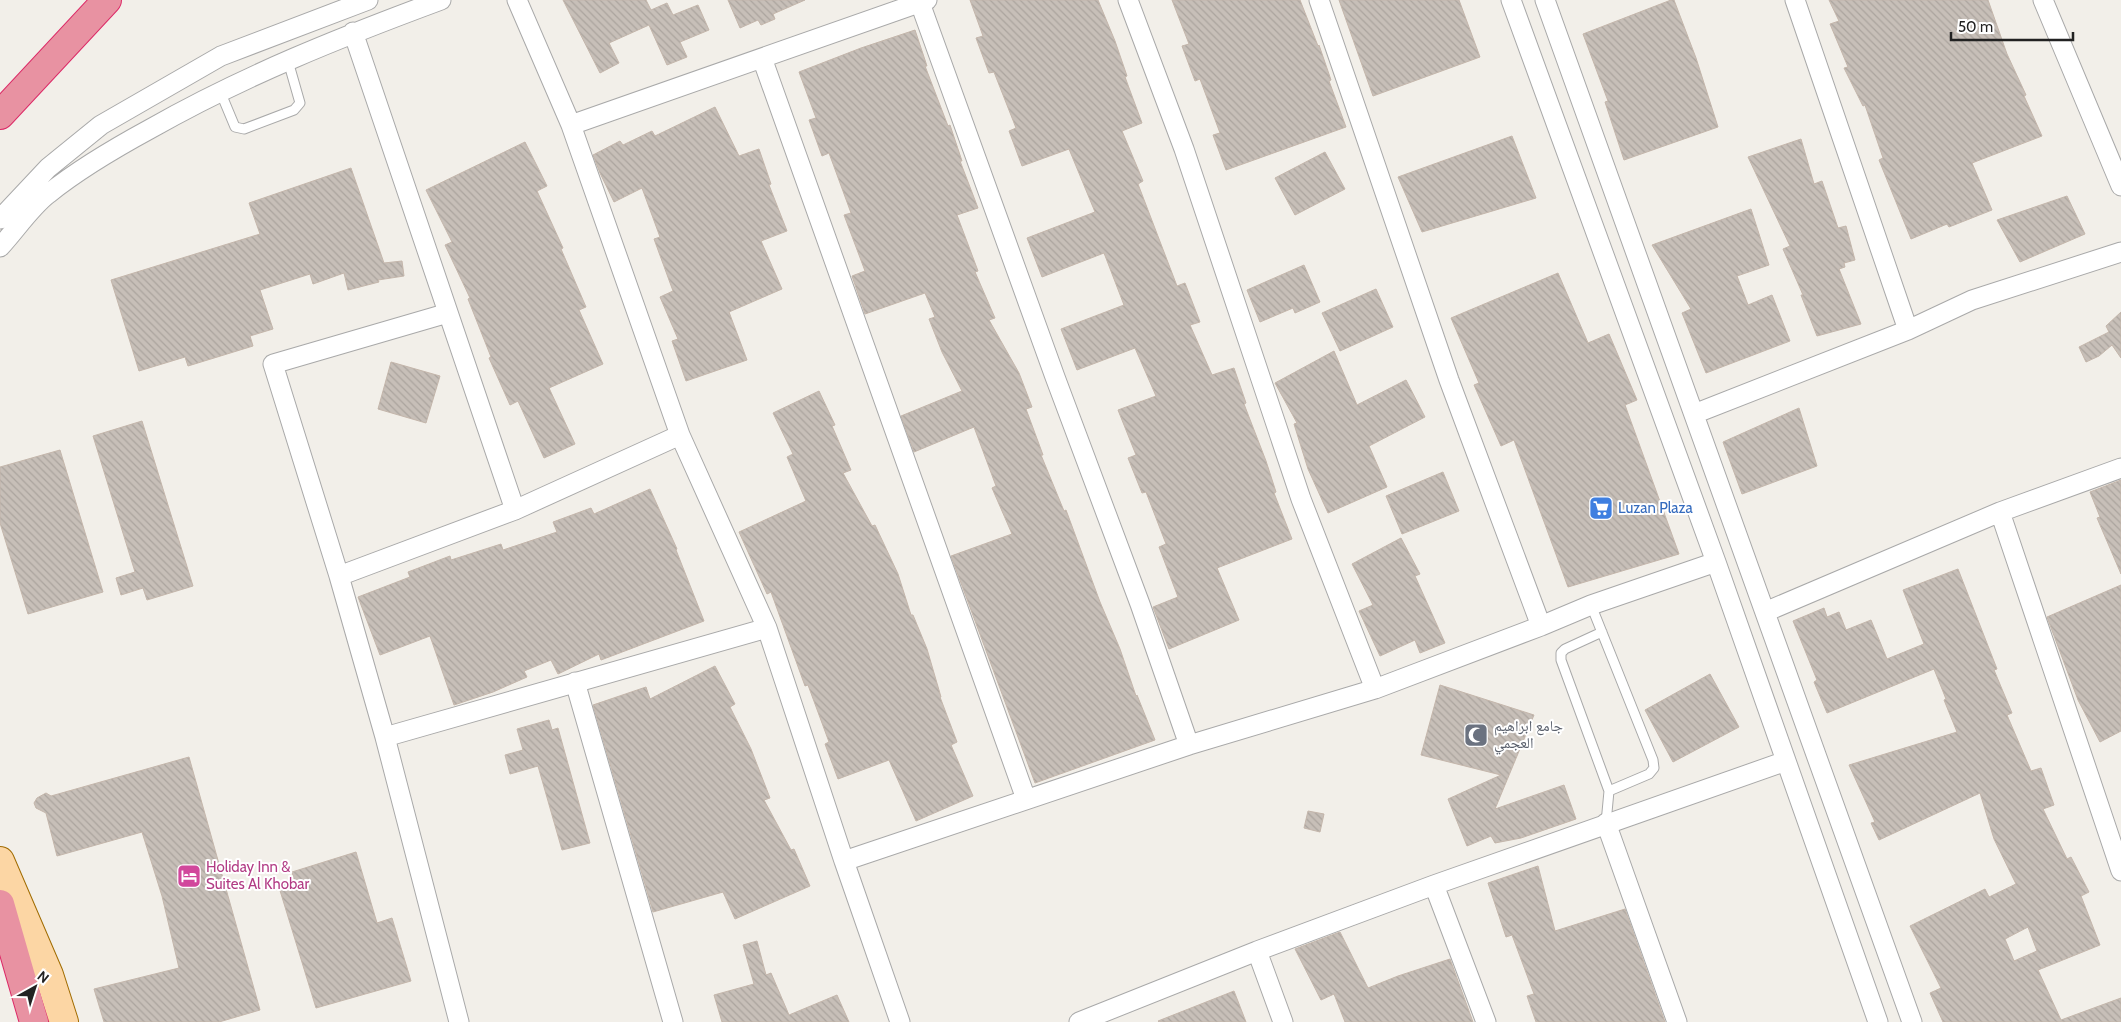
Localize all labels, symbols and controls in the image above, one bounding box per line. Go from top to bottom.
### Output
scale bar [1951,10,2074,42]
text: 50 m [1958,18,1993,36]
supermarket icon: Luzan Plaza [1588,495,1614,521]
place label: Luzan Plaza [1618,499,1694,517]
place label: جامع ابراهيم العجمي [1494,717,1563,755]
mosque icon: جامع ابراهيم العجمي [1463,722,1489,748]
place label: Holiday Inn & Suites Al Khobar [206,858,309,893]
hotel icon: Holiday Inn & Suites Al Khobar [176,863,202,889]
north arrow [10,962,60,1012]
text: N [34,967,53,987]

